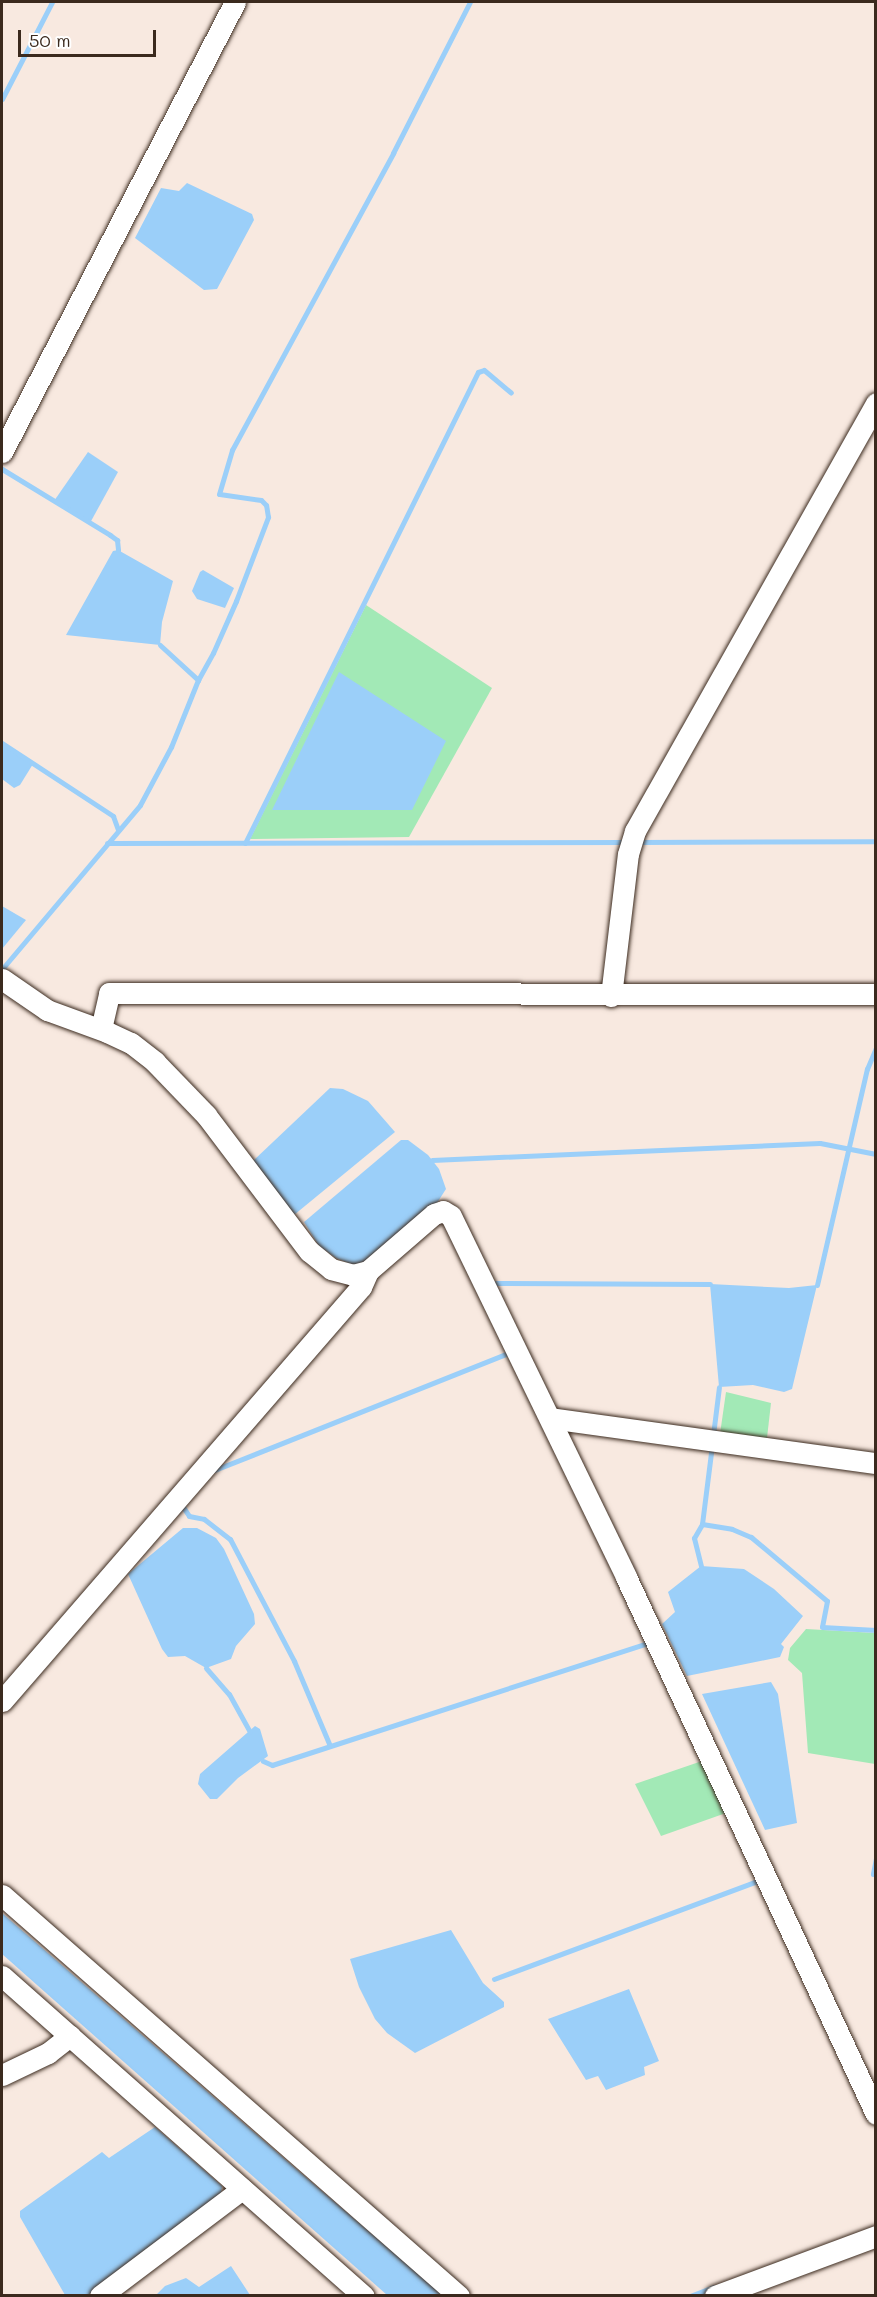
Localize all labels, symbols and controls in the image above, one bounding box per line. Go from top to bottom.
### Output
scale bar [21,18,159,56]
text: 50 m [29,28,71,52]

